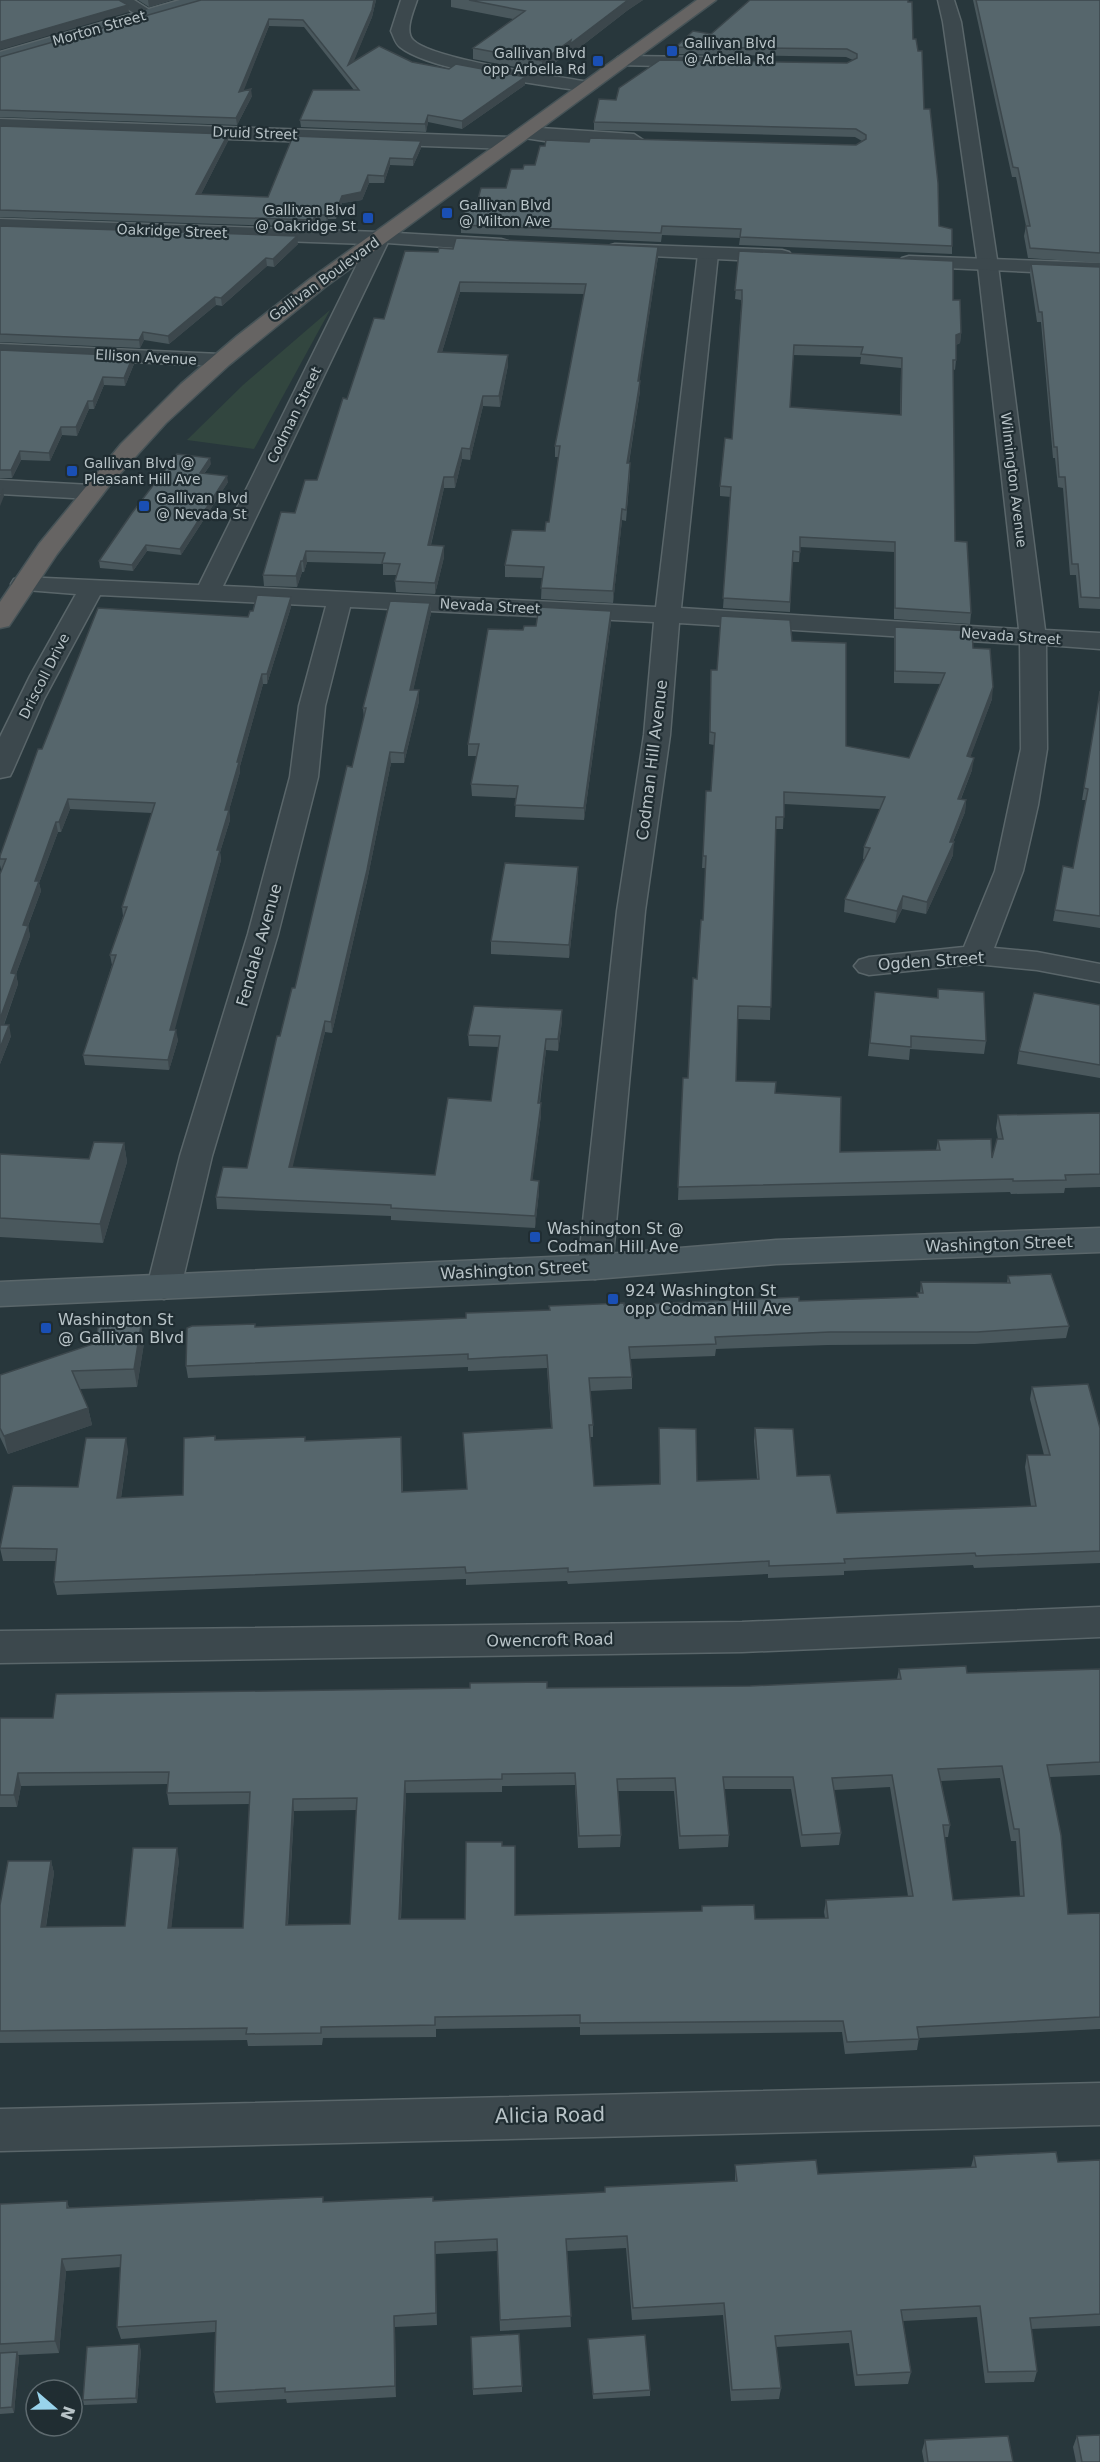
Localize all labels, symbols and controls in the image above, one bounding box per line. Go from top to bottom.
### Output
street label: Morton Street [50,7,148,49]
place label: Gallivan Blvd @ Arbella Rd [684,35,776,67]
marker: Gallivan Blvd @ Arbella Rd [665,44,679,58]
place label: Gallivan Blvd opp Arbella Rd [483,45,586,77]
marker: Gallivan Blvd opp Arbella Rd [591,54,605,68]
street label: Druid Street [212,124,298,142]
place label: Gallivan Blvd @ Milton Ave [459,197,551,229]
place label: Gallivan Blvd @ Oakridge St [255,202,357,234]
marker: Gallivan Blvd @ Milton Ave [440,206,454,220]
marker: Gallivan Blvd @ Oakridge St [361,211,375,225]
street label: Oakridge Street [116,221,228,241]
street label: Gallivan Boulevard [266,234,382,324]
street label: Ellison Avenue [95,346,197,368]
street label: Codman Street [264,364,324,466]
street label: Wilmington Avenue [998,412,1030,548]
place label: Gallivan Blvd @ Pleasant Hill Ave [84,455,201,487]
marker: Gallivan Blvd @ Pleasant Hill Ave [65,464,79,478]
place label: Gallivan Blvd @ Nevada St [156,490,248,522]
marker: Gallivan Blvd @ Nevada St [137,499,151,513]
street label: Nevada Street [439,595,541,617]
street label: Nevada Street [960,625,1062,648]
street label: Driscoll Drive [16,631,72,721]
street label: Codman Hill Avenue [633,679,671,841]
street label: Fendale Avenue [232,881,286,1009]
street label: Ogden Street [877,948,985,974]
place label: Washington St @ Codman Hill Ave [547,1219,684,1256]
marker: Washington St @ Codman Hill Ave [528,1230,542,1244]
street label: Washington Street [925,1232,1073,1256]
street label: Washington Street [440,1257,588,1283]
place label: 924 Washington St opp Codman Hill Ave [625,1281,792,1318]
marker: 924 Washington St opp Codman Hill Ave [606,1292,620,1306]
place label: Washington St @ Gallivan Blvd [58,1310,184,1347]
marker: Washington St @ Gallivan Blvd [39,1321,53,1335]
street label: Owencroft Road [486,1629,614,1651]
street label: Alicia Road [495,2102,605,2128]
north arrow [24,2378,84,2438]
text: N [56,2403,79,2423]

